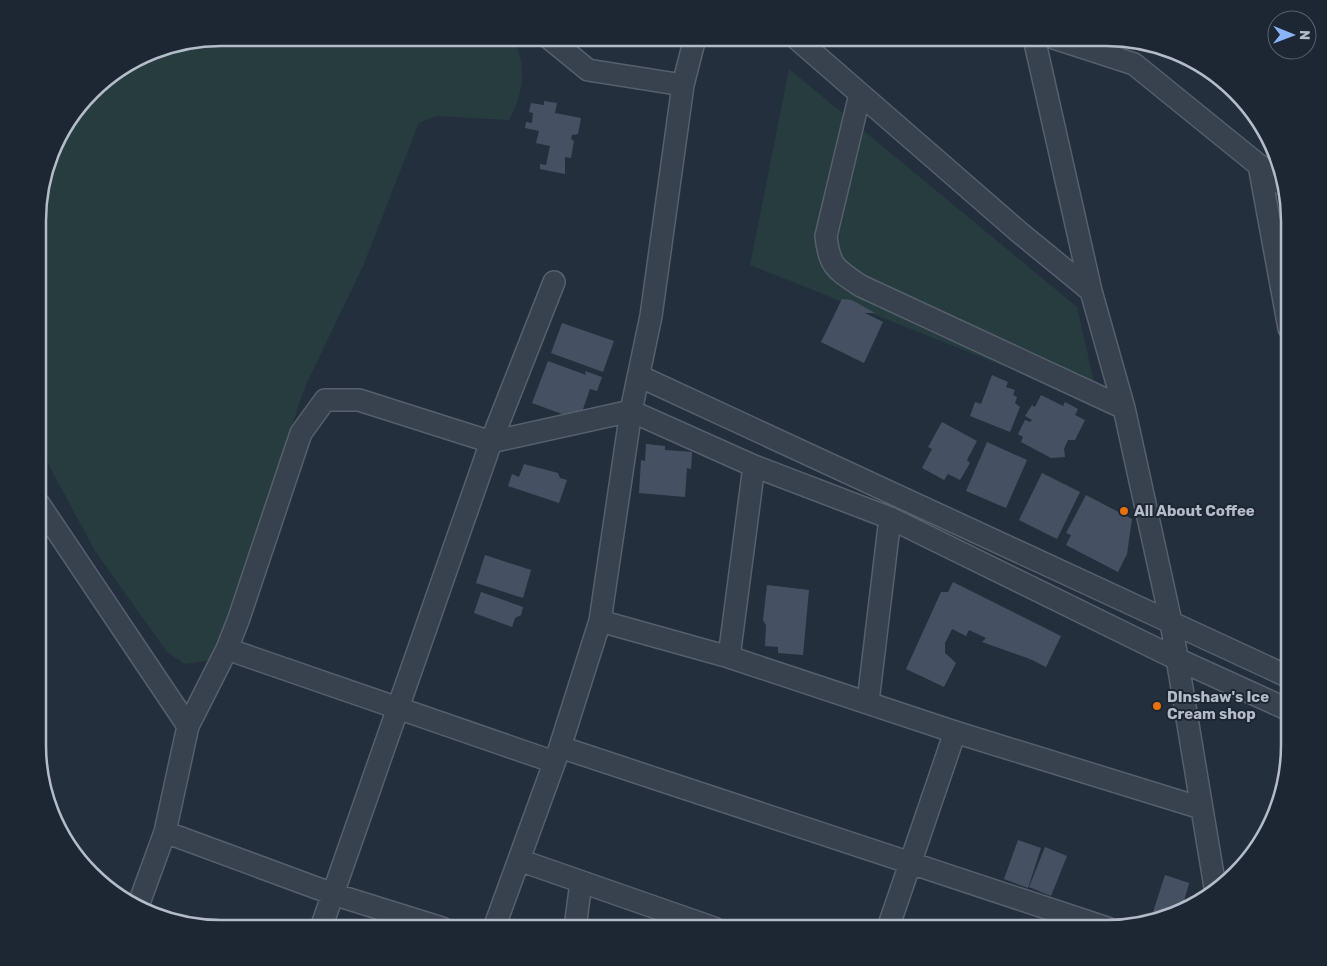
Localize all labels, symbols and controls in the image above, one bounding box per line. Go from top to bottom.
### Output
north arrow [1267,10,1317,60]
text: N [1296,30,1313,40]
place label: All About Coffee [1134,502,1255,520]
marker: All About Coffee [1118,505,1130,517]
place label: DInshaw's Ice Cream shop [1167,688,1269,723]
marker: DInshaw's Ice Cream shop [1151,700,1163,712]

